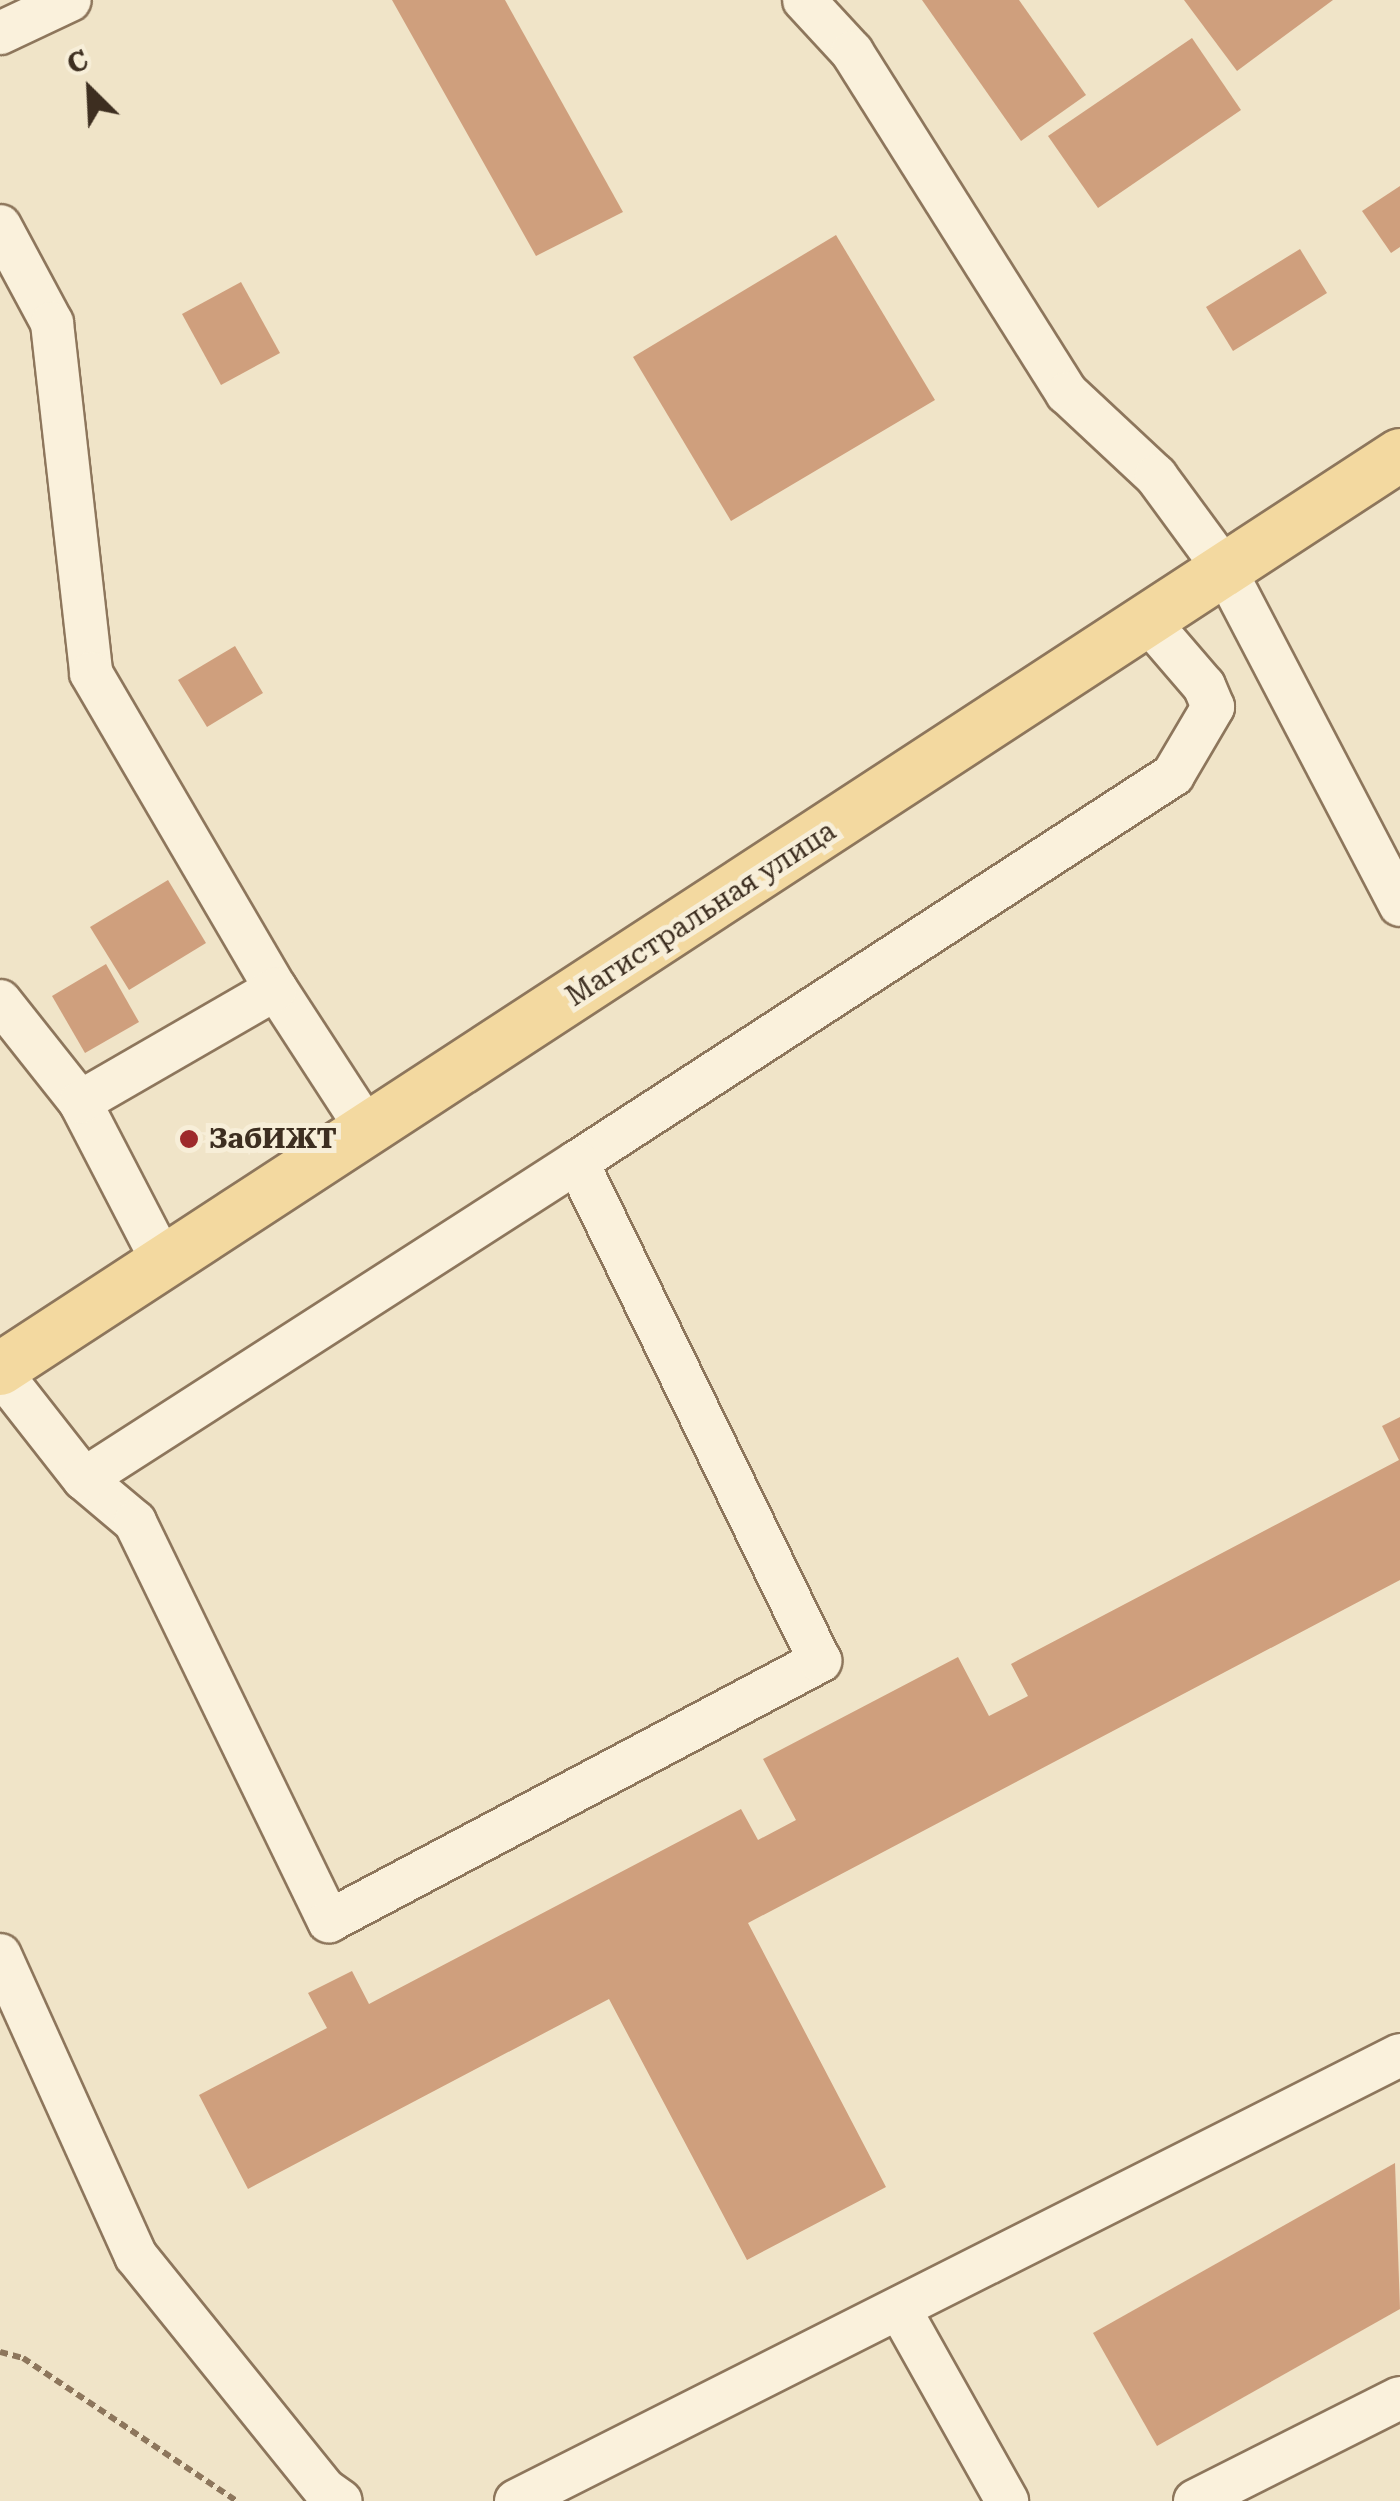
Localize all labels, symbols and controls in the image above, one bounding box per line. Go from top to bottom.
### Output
north arrow [40,40,140,140]
text: С [62,43,93,81]
street label: Магистральная улица [560,814,842,1014]
place label: ЗабИЖТ [209,1122,337,1156]
marker: ЗабИЖТ [178,1128,200,1150]

